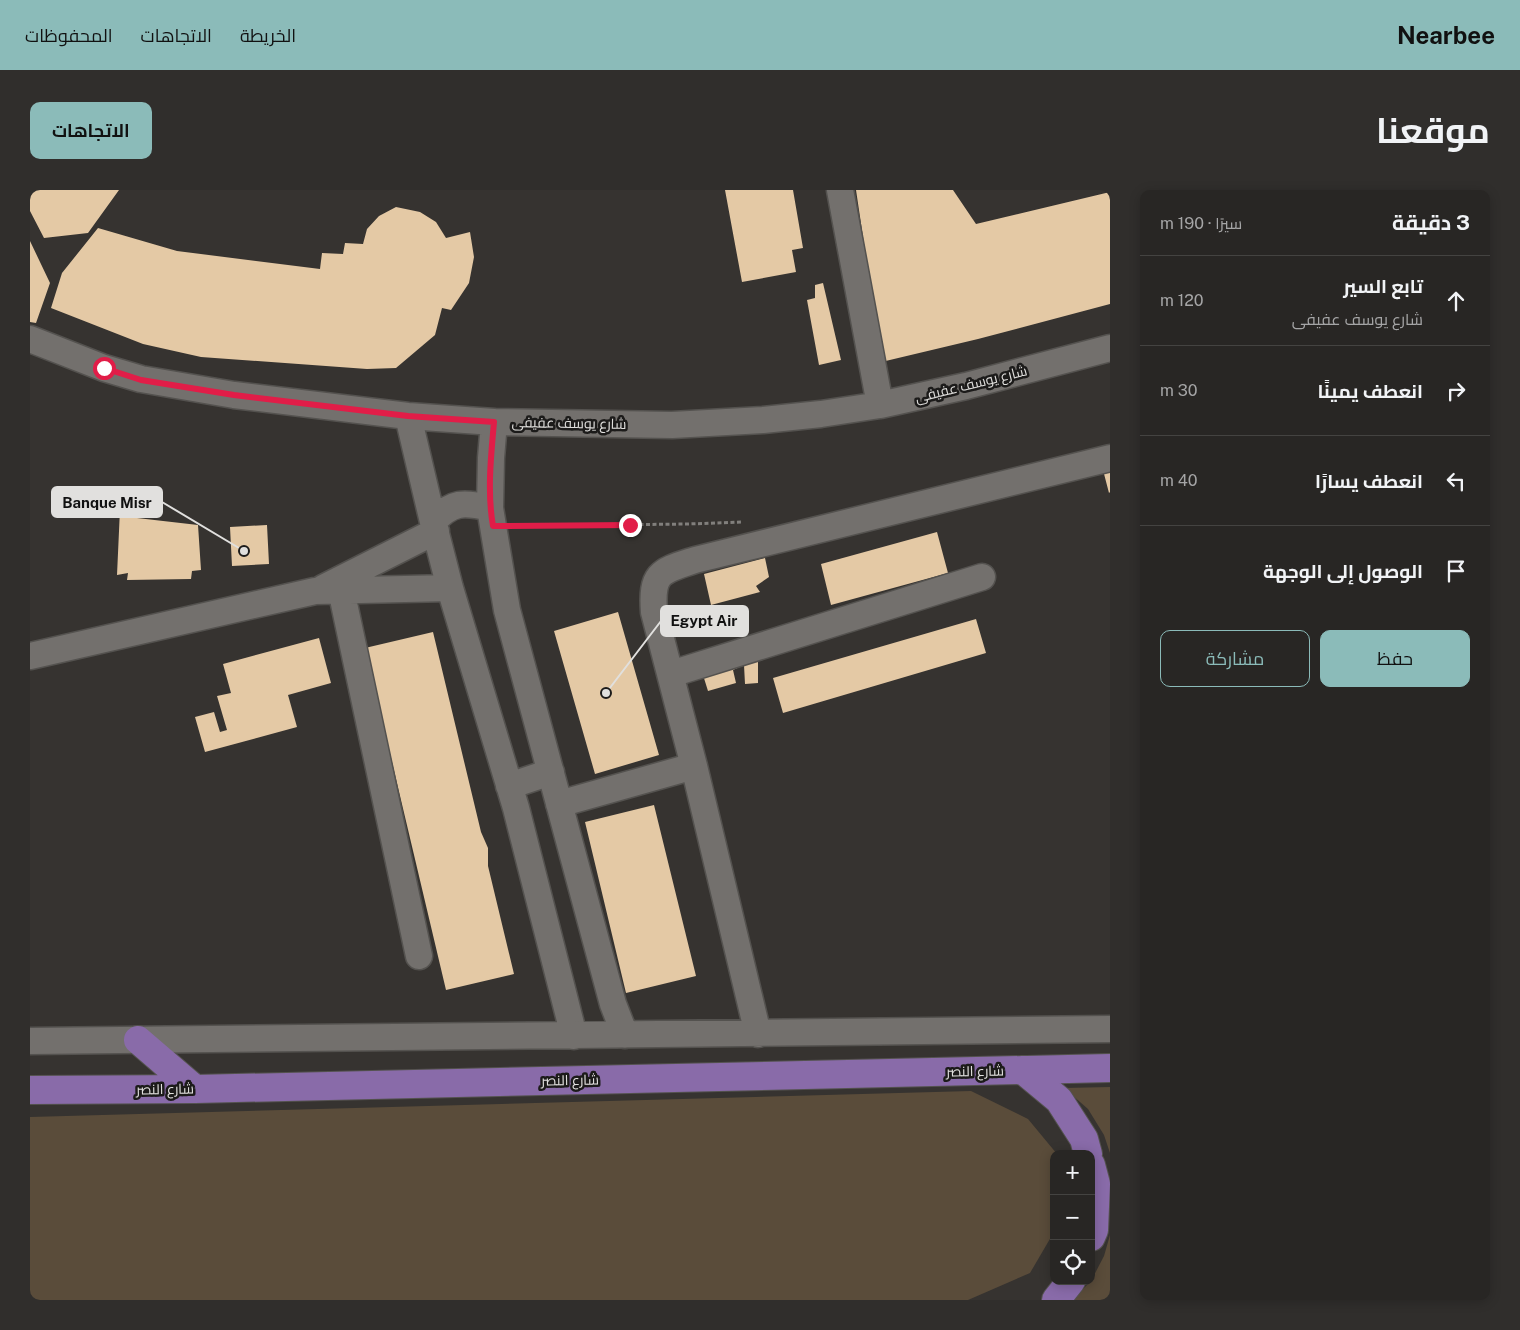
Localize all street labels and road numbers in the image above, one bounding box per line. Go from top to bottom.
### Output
street label: شارع يوسف عفيفى [913,362,1029,407]
street label: شارع يوسف عفيفى [511,414,627,433]
street label: شارع النصر [945,1062,1004,1081]
street label: شارع النصر [540,1071,599,1090]
street label: شارع النصر [135,1080,194,1099]

